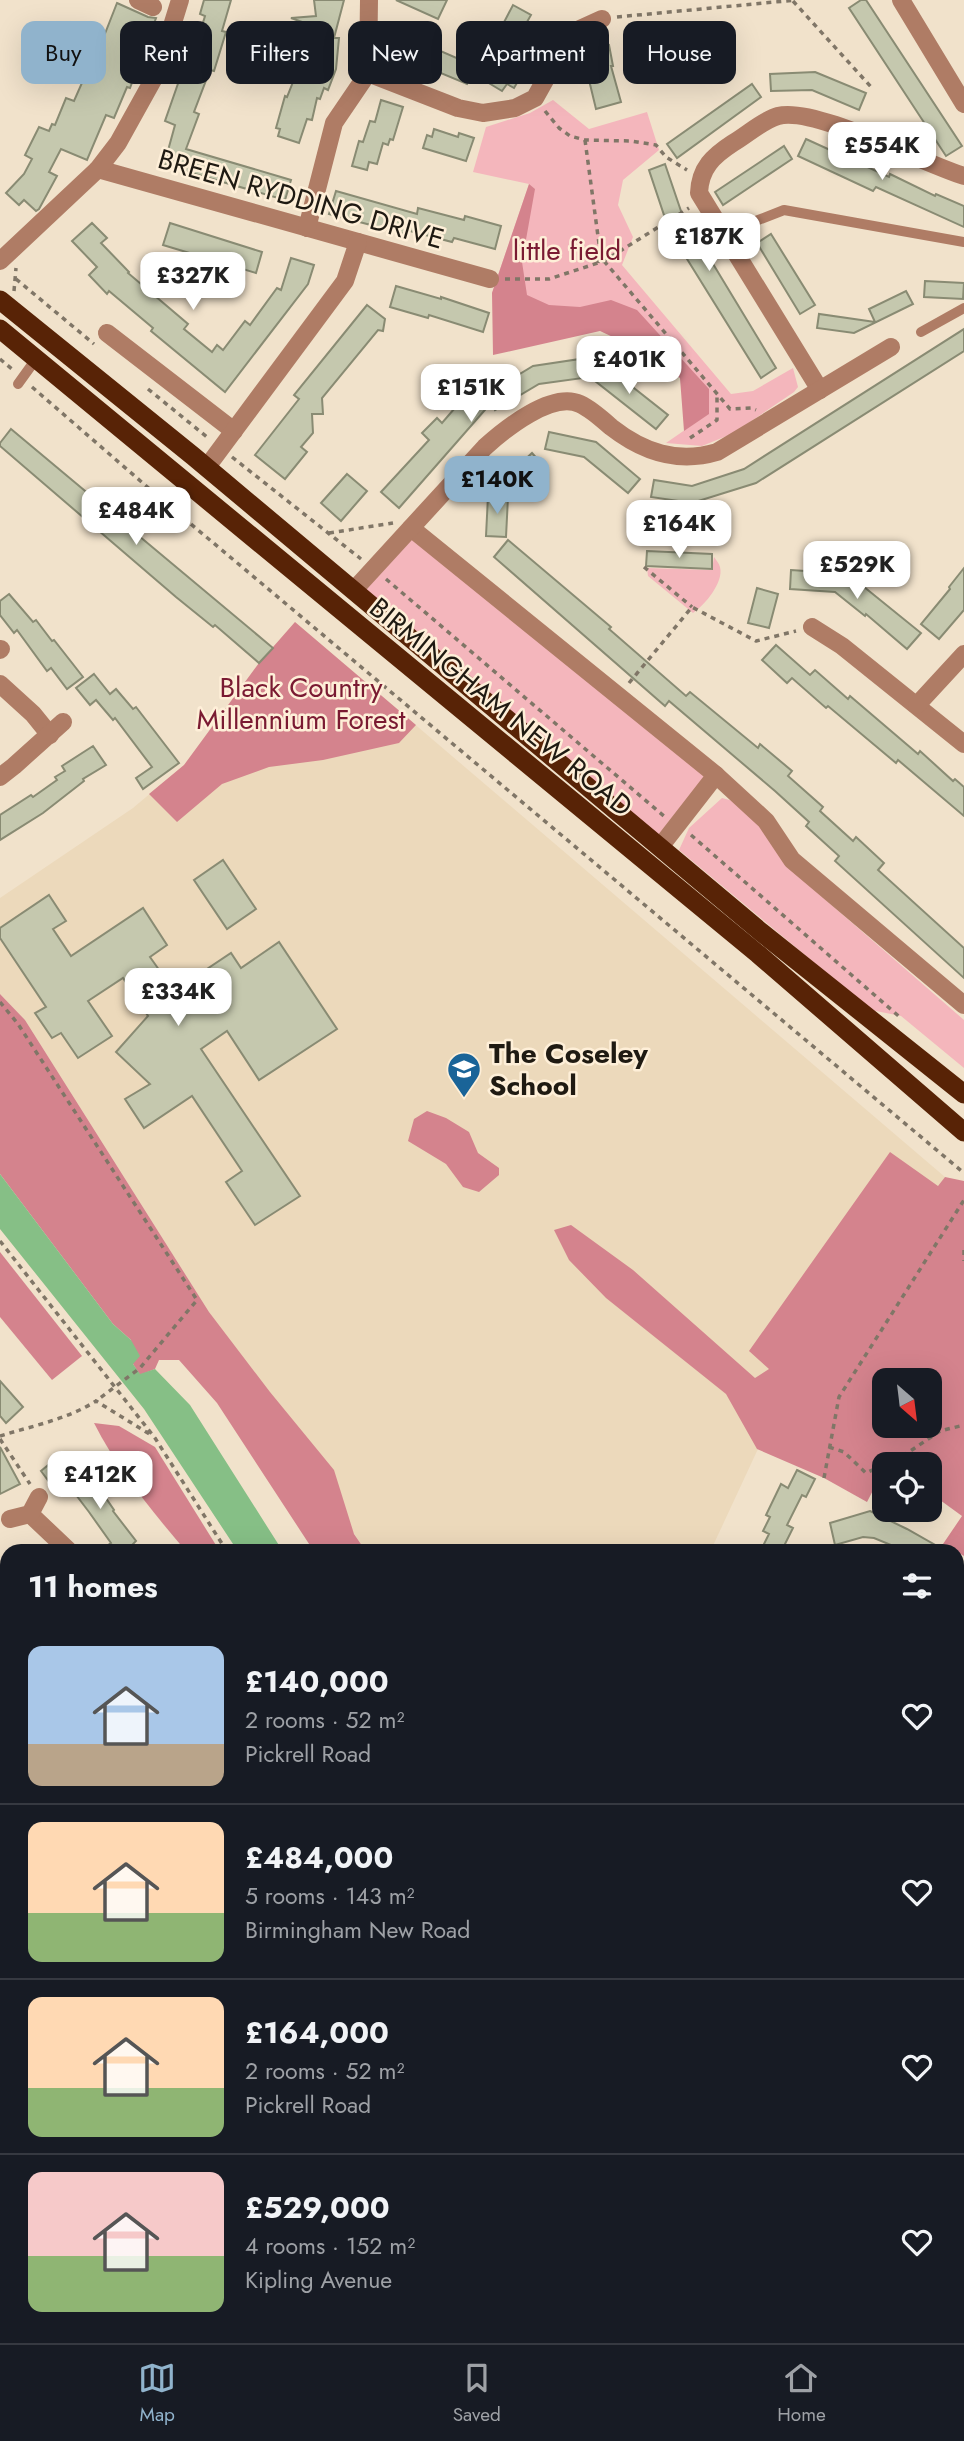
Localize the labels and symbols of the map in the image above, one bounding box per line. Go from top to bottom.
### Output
pin: £554K [833,122,931,182]
street label: BREEN RYDDING DRIVE [153,139,449,259]
pin: £187K [660,214,758,273]
park label: little field [513,230,621,271]
pin: £327K [144,252,242,312]
pin: £401K [580,336,678,396]
pin: £151K [422,364,520,424]
pin: £140K [448,456,546,516]
pin: £484K [87,488,185,547]
pin: £164K [630,500,728,560]
pin: £529K [808,542,906,601]
street label: BIRMINGHAM NEW ROAD [360,588,642,826]
park label: Black Country Millennium Forest [197,667,406,740]
pin: £334K [129,968,227,1028]
place label: The Coseley School [489,1033,648,1106]
school or university icon: The Coseley School [445,1050,483,1099]
north arrow [872,1368,942,1438]
pin: £412K [51,1452,149,1511]

